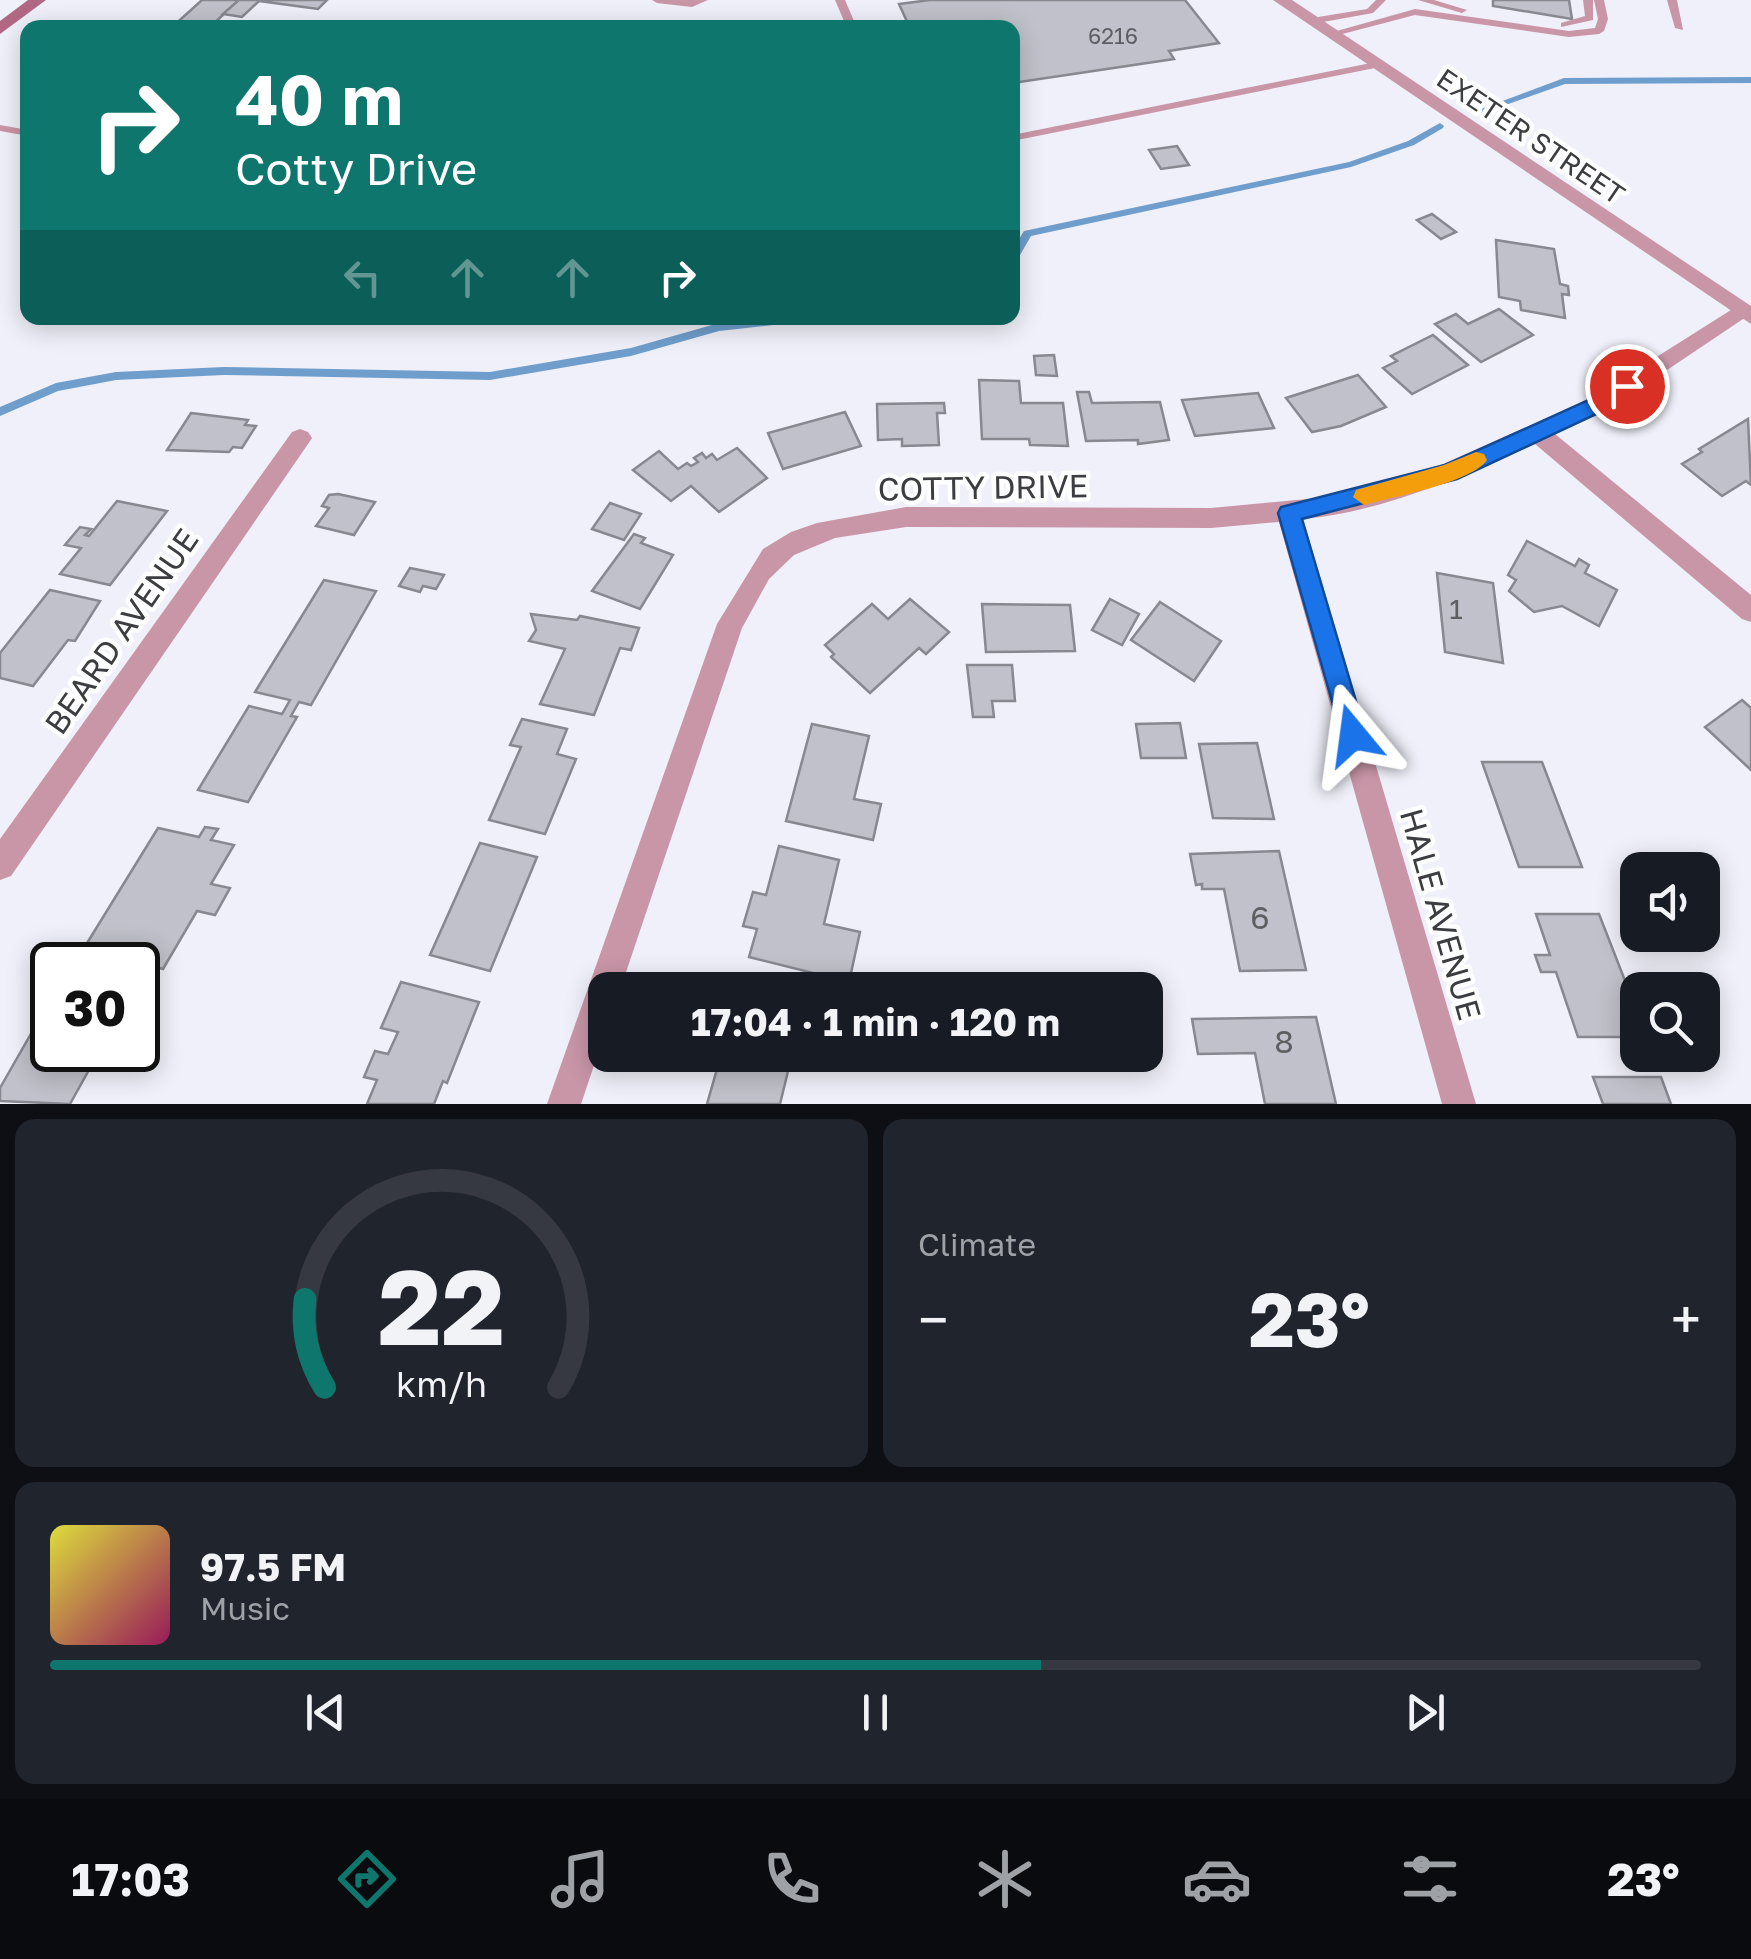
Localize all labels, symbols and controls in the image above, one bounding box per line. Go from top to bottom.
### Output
house number: 6216 [1088,22,1138,49]
text: 40 m [235,56,403,140]
icon: right [70,60,200,190]
street label: EXETER STREET [1431,61,1631,211]
text: Cotty Drive [235,141,477,195]
icon: left [335,250,390,305]
icon: ahead [440,250,495,305]
icon: ahead [545,250,600,305]
icon: right [650,250,705,305]
pin [1585,344,1670,429]
icon: arrive [1600,359,1655,414]
street label: COTTY DRIVE [877,466,1089,508]
street label: BEARD AVENUE [36,521,206,741]
house number: 1 [1449,592,1463,625]
position arrow [1301,683,1405,787]
street label: HALE AVENUE [1393,804,1489,1024]
map controls [1620,852,1720,1072]
button: sound [1620,852,1720,952]
house number: 6 [1250,898,1270,936]
speed limit sign: 30 [30,942,160,1072]
button: search [1620,972,1720,1072]
text: 17:04 · 1 min · 120 m [691,999,1060,1044]
house number: 8 [1274,1022,1294,1060]
text: Climate [918,1225,1036,1263]
text: 22 [378,1243,505,1368]
text: 23° [1249,1273,1370,1364]
text: − [918,1286,948,1352]
text: + [1671,1286,1701,1352]
text: km/h [396,1362,487,1405]
text: 97.5 FM [200,1544,346,1589]
text: Music [200,1589,290,1627]
icon: previous [298,1685,353,1740]
icon: pause [848,1685,903,1740]
icon: next [1398,1685,1453,1740]
icon: directions [332,1844,402,1914]
icon: music [545,1844,615,1914]
icon: phone [757,1844,827,1914]
icon: climate [970,1844,1040,1914]
icon: car [1182,1844,1252,1914]
icon: filters [1395,1844,1465,1914]
text: 17:03 [71,1852,190,1906]
text: 23° [1607,1852,1680,1906]

